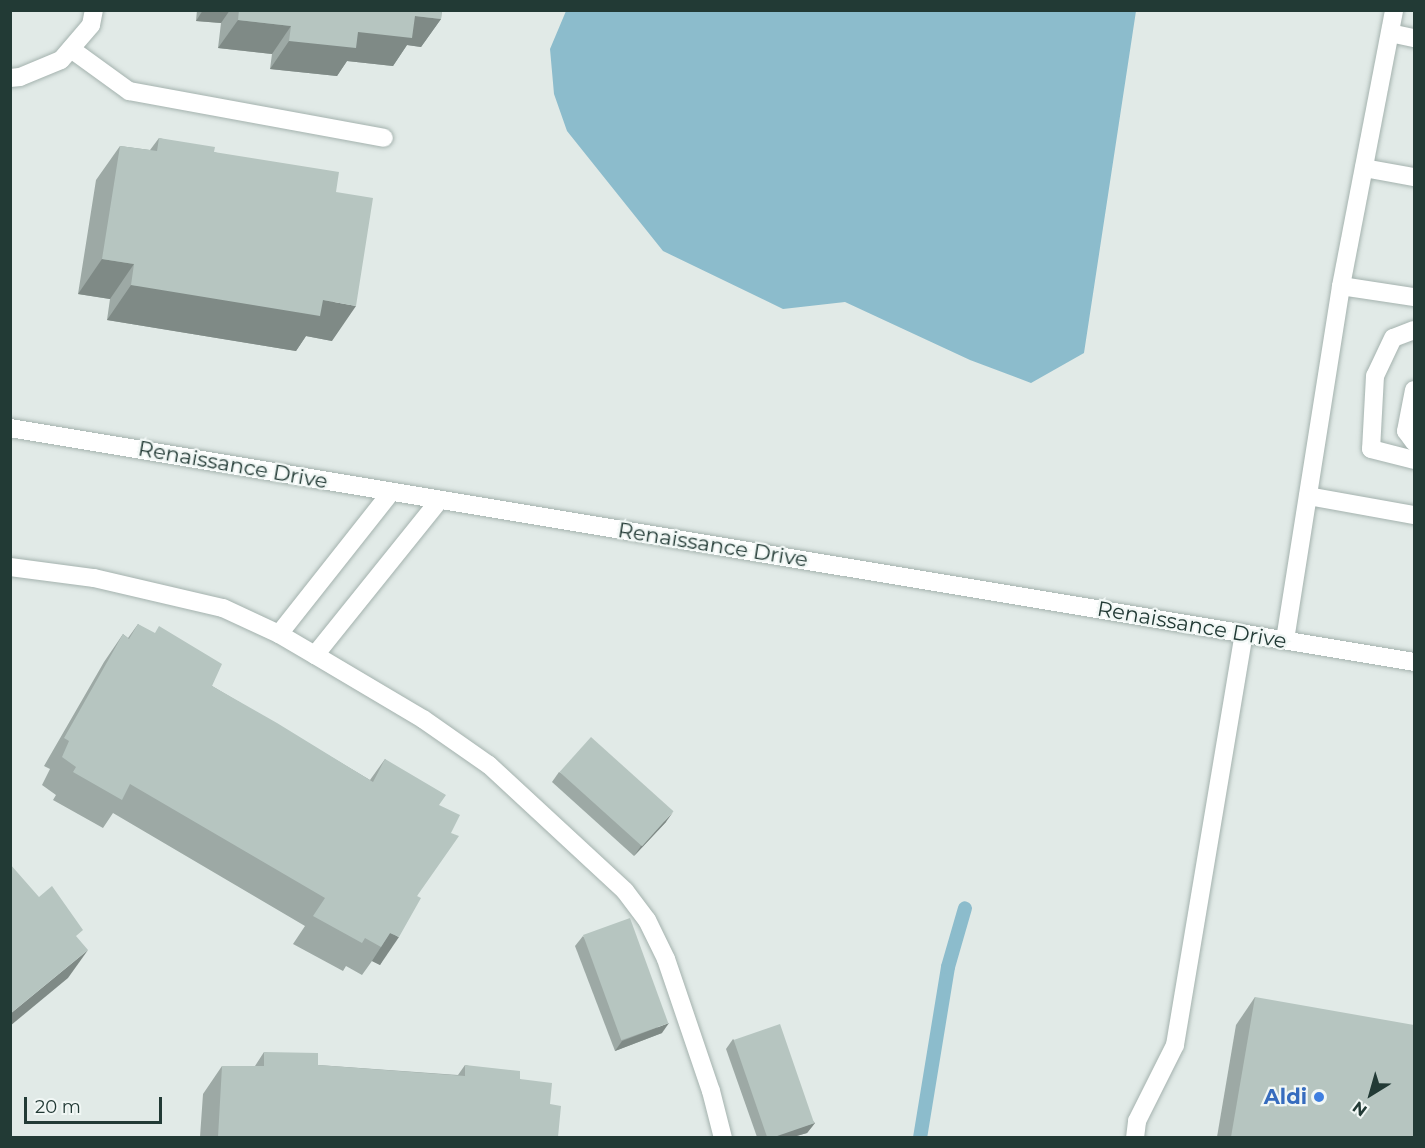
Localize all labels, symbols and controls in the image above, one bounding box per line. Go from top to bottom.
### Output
street label: Renaissance Drive [136,436,330,494]
street label: Renaissance Drive [616,518,810,572]
street label: Renaissance Drive [1095,596,1289,654]
north arrow [1341,1064,1401,1124]
place label: Aldi [1264,1084,1307,1110]
scale bar [27,1085,165,1123]
marker: Aldi [1312,1090,1326,1104]
text: 20 m [35,1096,81,1118]
text: N [1349,1097,1371,1120]

